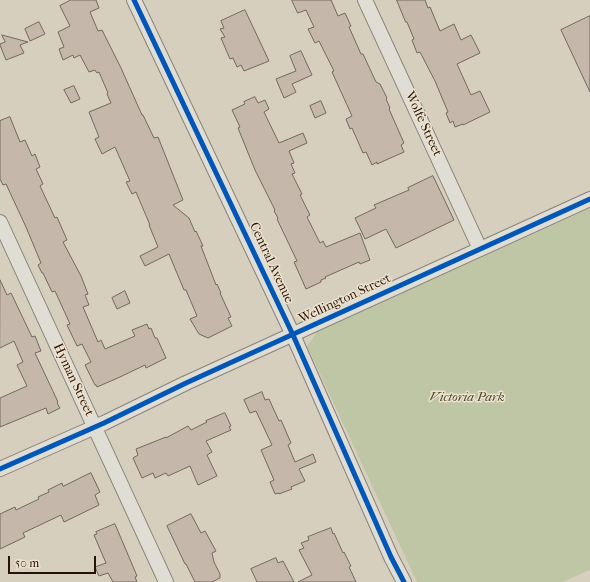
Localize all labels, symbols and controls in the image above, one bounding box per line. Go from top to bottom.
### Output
street label: Wolfe Street [401,89,445,159]
street label: Central Avenue [246,220,296,306]
street label: Wellington Street [296,271,394,327]
street label: Hyman Street [49,341,97,419]
park label: Victoria Park [429,390,505,406]
scale bar [10,548,98,574]
text: 50 m [15,556,39,570]

